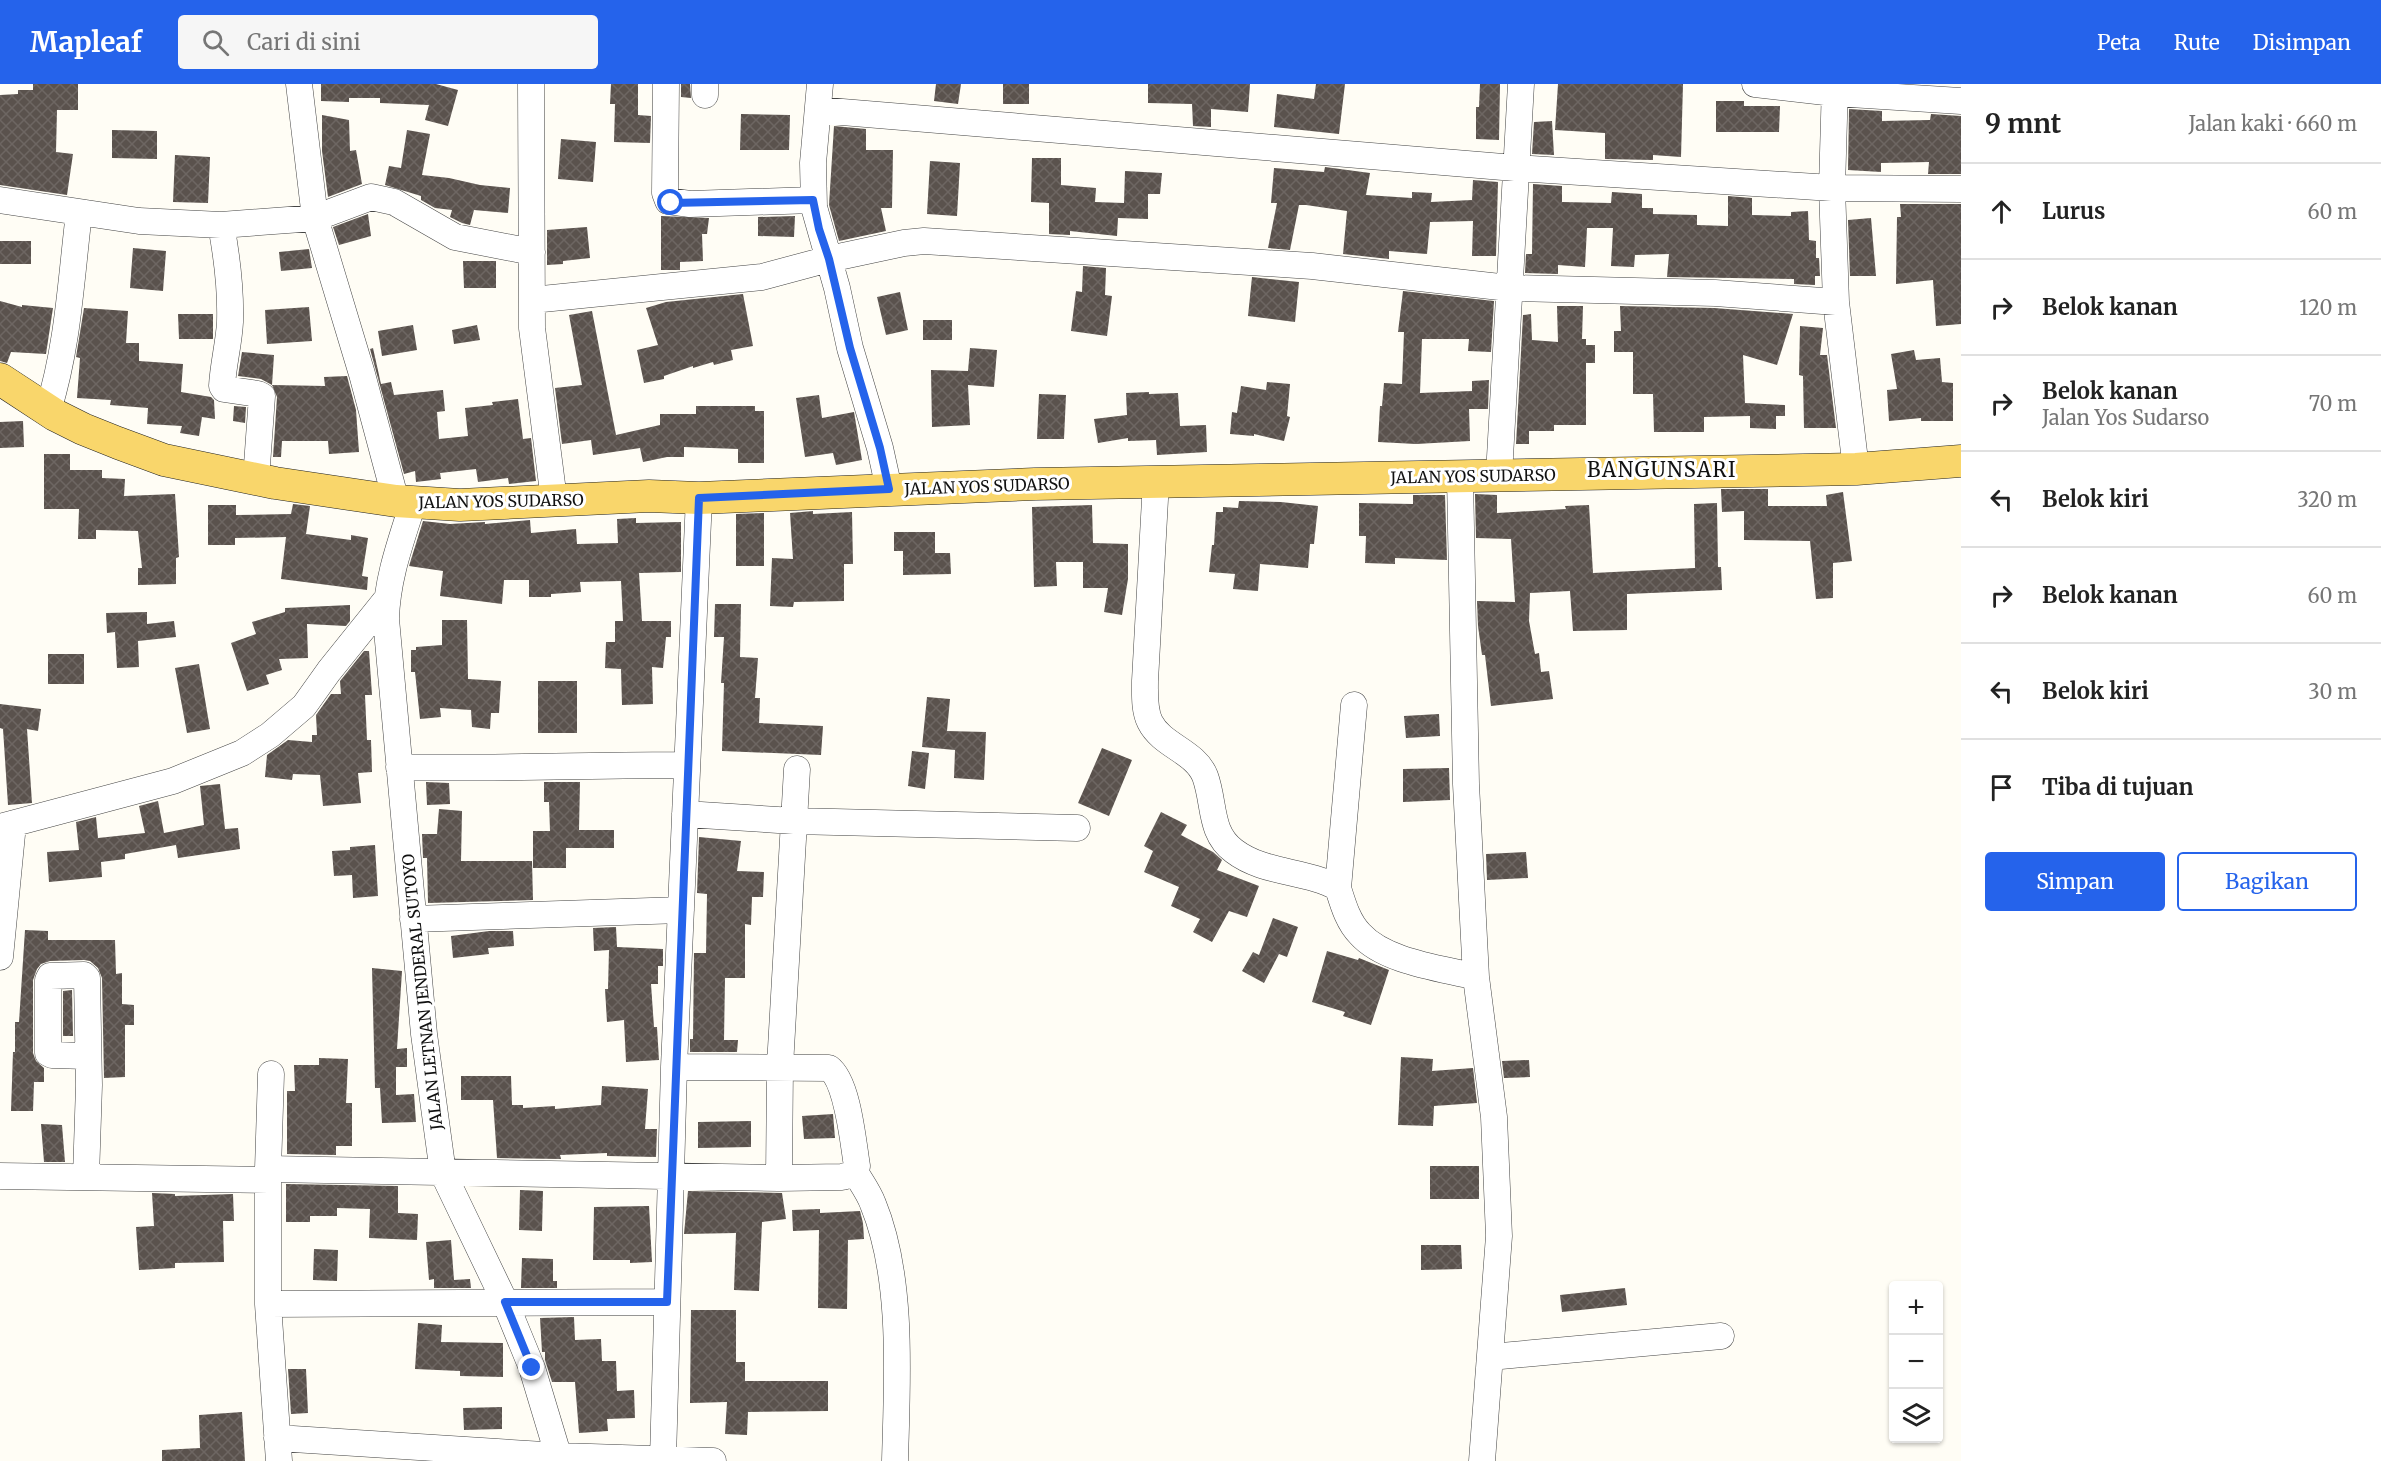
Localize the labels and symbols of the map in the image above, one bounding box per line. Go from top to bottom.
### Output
route start [657,189,683,215]
district label: BANGUNSARI [1587,457,1737,482]
street label: JALAN YOS SUDARSO [1389,465,1556,487]
street label: JALAN YOS SUDARSO [903,473,1070,499]
street label: JALAN YOS SUDARSO [417,490,584,512]
street label: JALAN LETNAN JENDERAL SUTOYO [397,852,447,1132]
route end [518,1354,544,1380]

